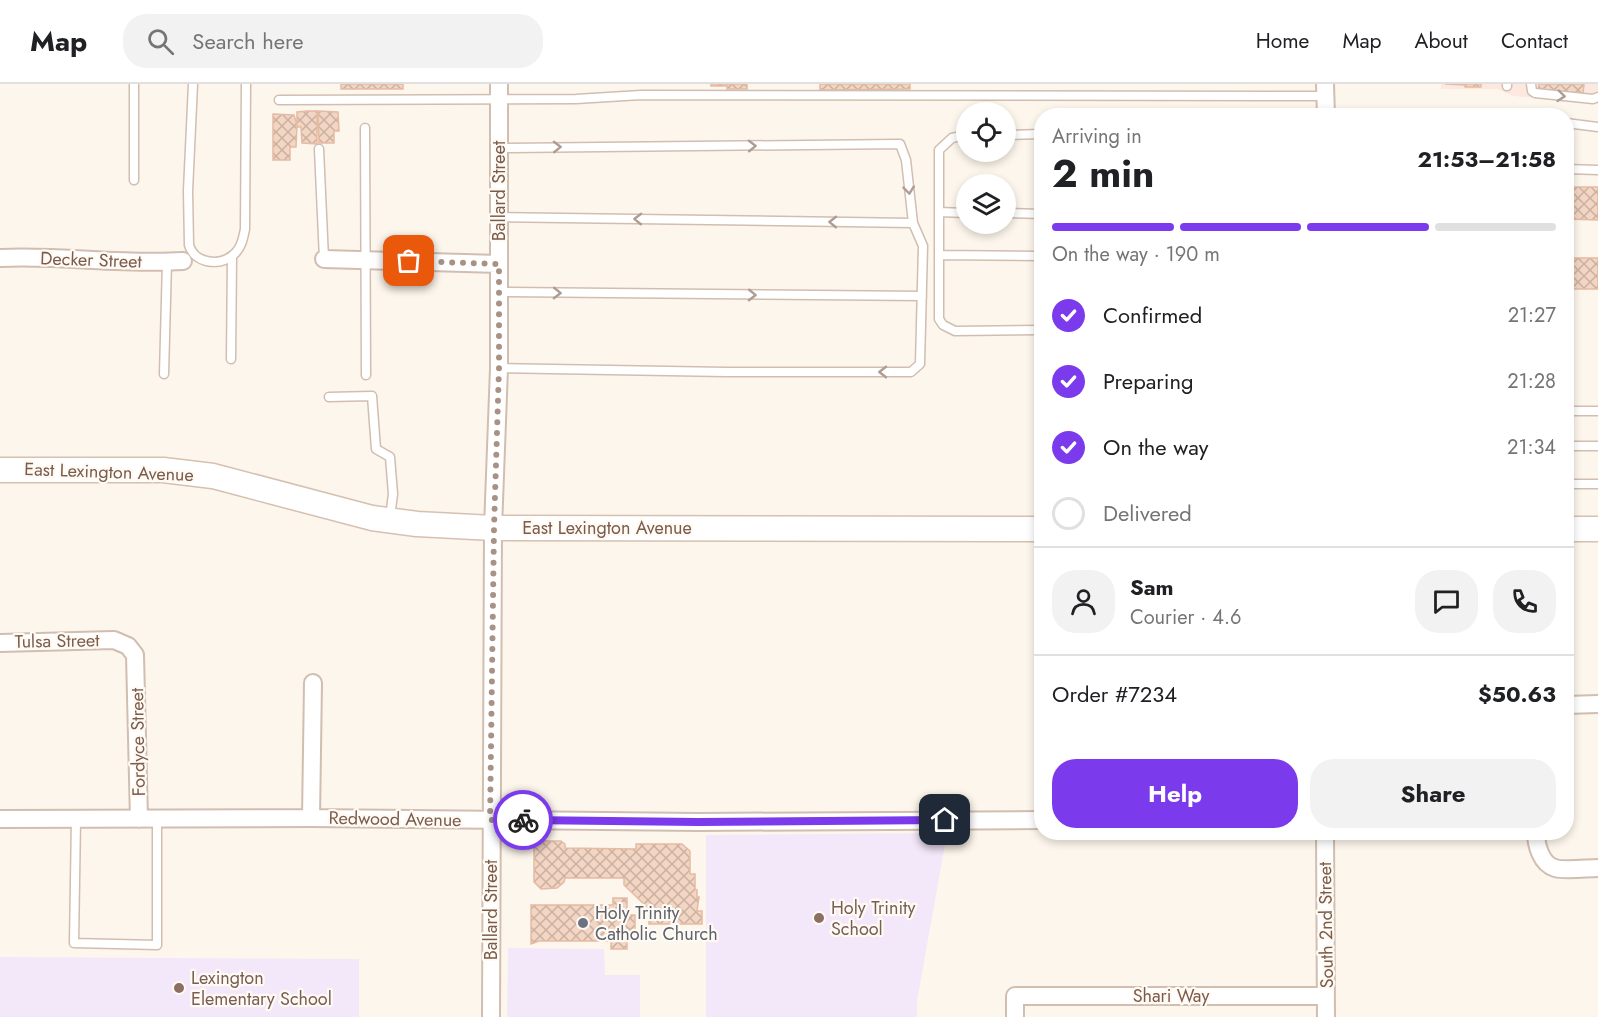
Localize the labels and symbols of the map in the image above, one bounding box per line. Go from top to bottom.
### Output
one-way arrow [1557,89,1566,102]
street label: Ballard Street [486,140,512,241]
one-way arrow [748,140,757,152]
one-way arrow [553,141,562,153]
one-way arrow [902,186,915,195]
one-way arrow [634,213,643,225]
one-way arrow [829,216,838,228]
pin [383,235,434,286]
street label: Decker Street [40,245,143,275]
one-way arrow [553,287,562,299]
one-way arrow [748,288,757,301]
one-way arrow [878,366,887,378]
street label: East Lexington Avenue [24,456,194,488]
street label: East Lexington Avenue [522,515,692,541]
street label: Tulsa Street [14,627,100,655]
street label: Fordyce Street [124,687,152,797]
courier [493,790,553,850]
pin [919,794,970,845]
street label: Redwood Avenue [328,805,462,833]
street label: Ballard Street [478,859,504,960]
street label: South 2nd Street [1312,861,1340,989]
place label: Holy Trinity School [831,895,915,942]
place label: Holy Trinity Catholic Church [595,900,718,947]
marker: Holy Trinity School [812,911,826,925]
marker: Holy Trinity Catholic Church [576,916,590,930]
place label: Lexington Elementary School [191,965,332,1012]
marker: Lexington Elementary School [172,981,186,995]
street label: Shari Way [1133,983,1209,1009]

